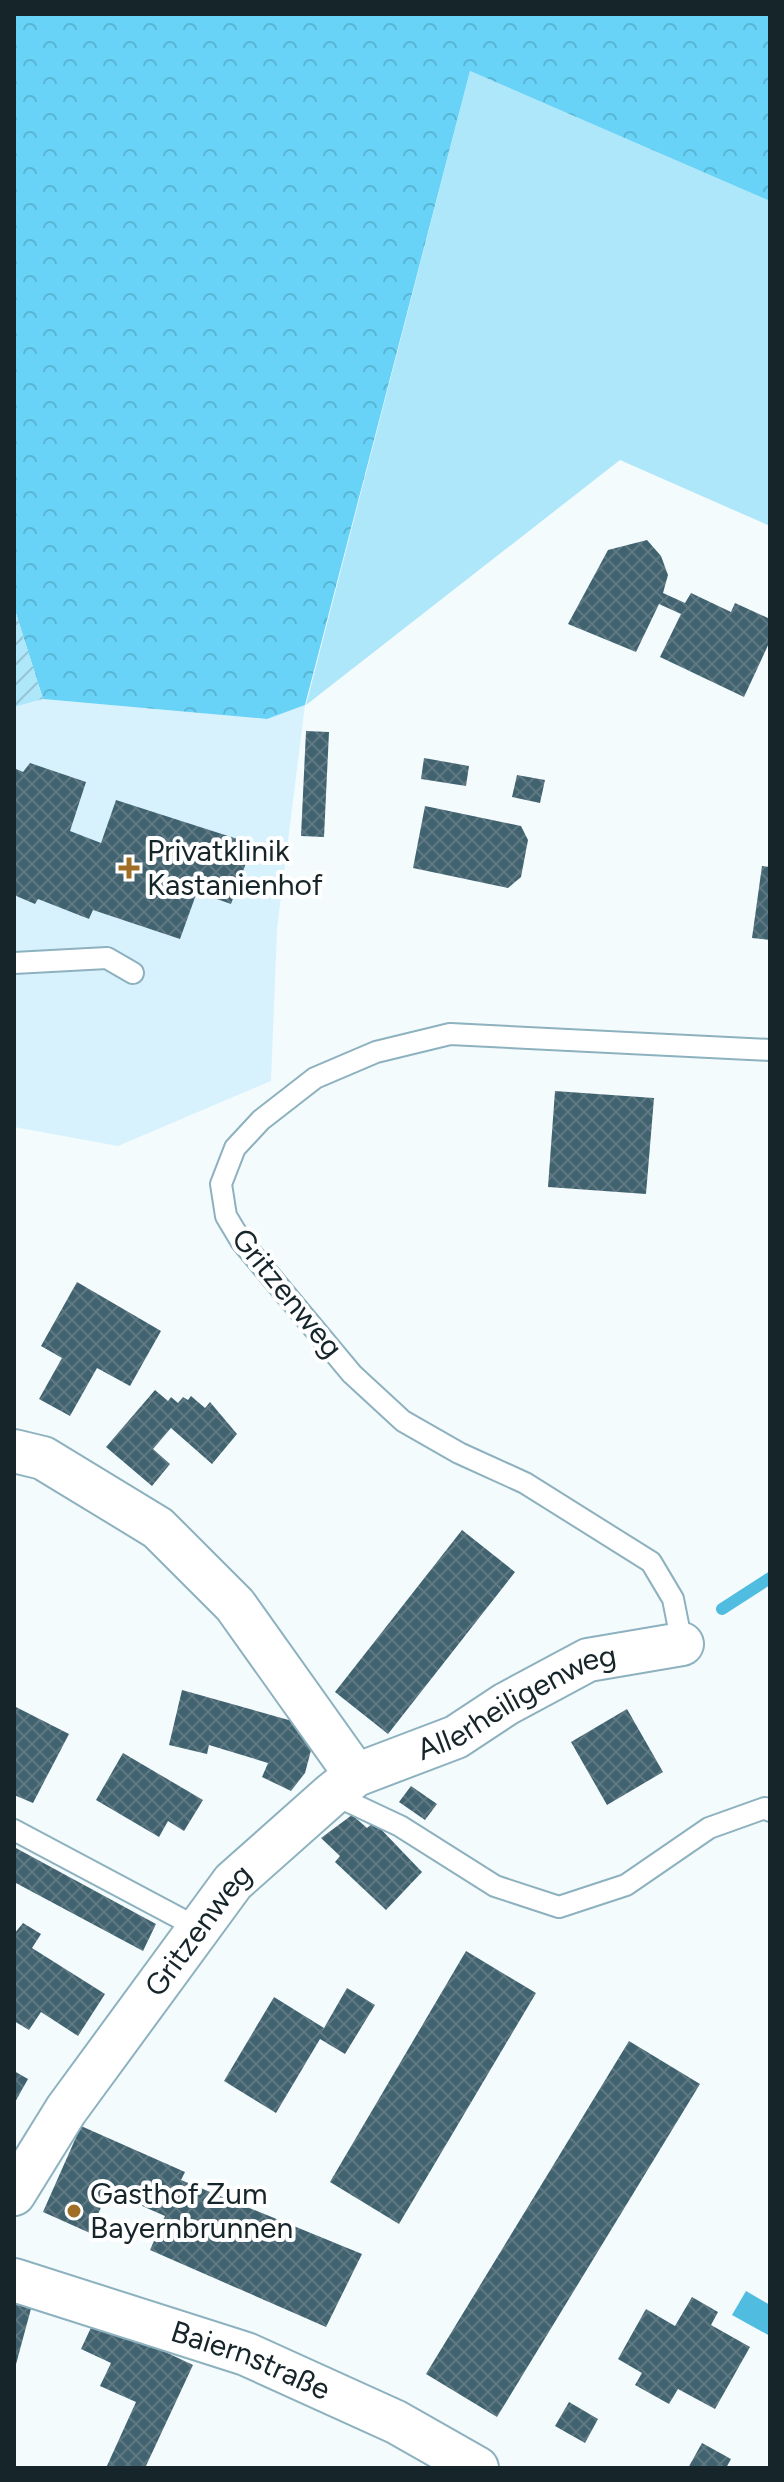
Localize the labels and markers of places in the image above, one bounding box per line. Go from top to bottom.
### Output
place label: Privatklinik Kastanienhof [147,832,323,903]
marker: Privatklinik Kastanienhof [118,857,140,879]
place label: Gasthof Zum Bayernbrunnen [90,2175,293,2246]
marker: Gasthof Zum Bayernbrunnen [65,2202,83,2220]

